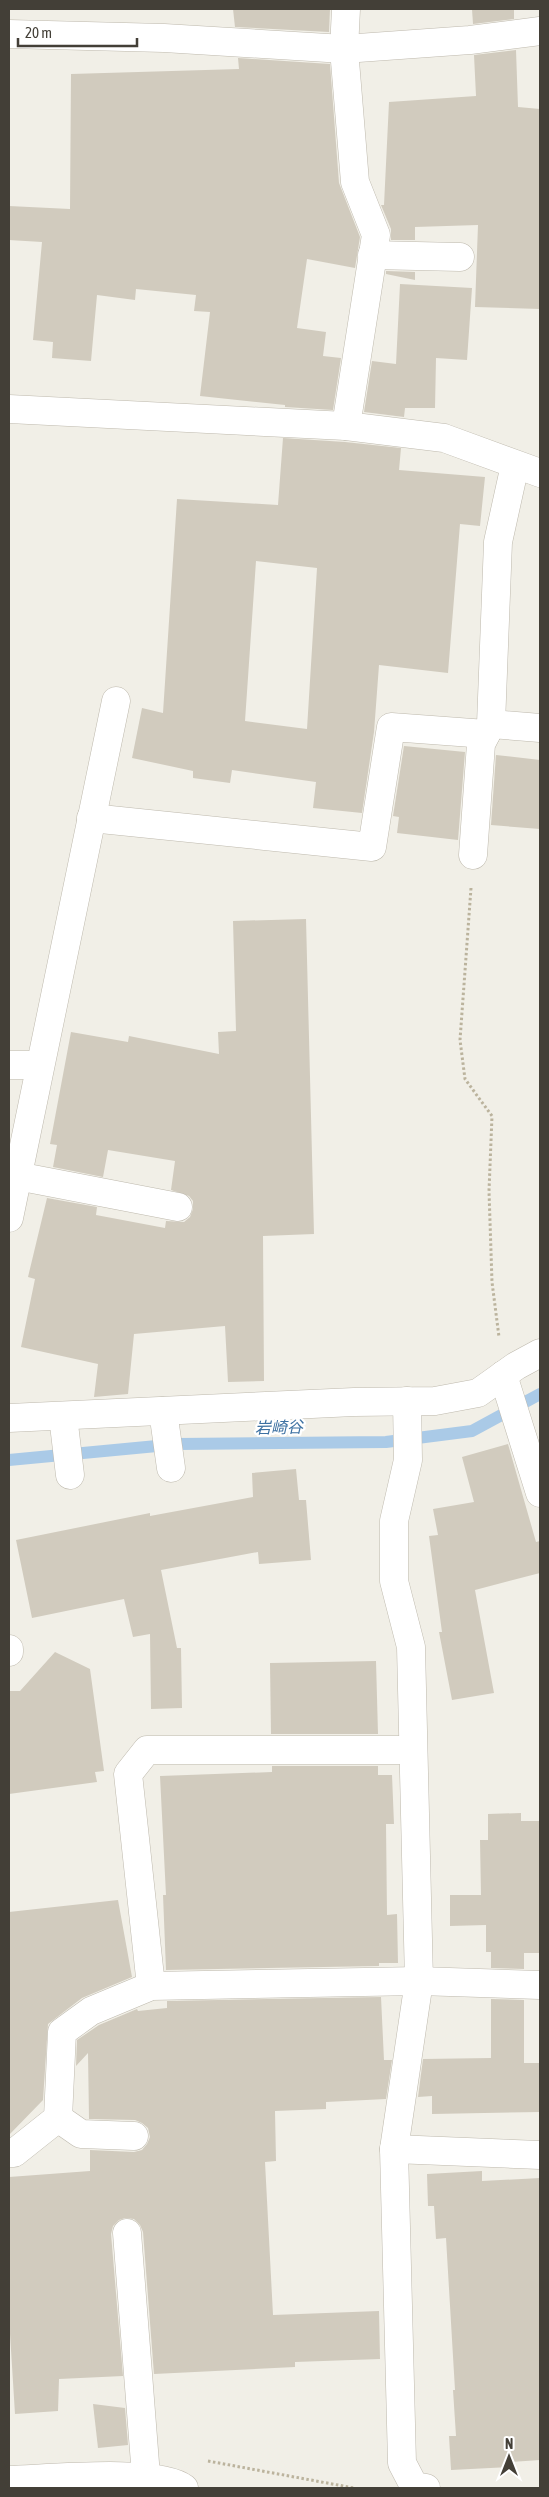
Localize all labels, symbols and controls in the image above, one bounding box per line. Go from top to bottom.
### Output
scale bar [18,15,136,47]
text: 20 m [25,24,52,41]
water label: 岩崎谷 [255,1418,305,1436]
north arrow [484,2432,534,2482]
text: N [505,2436,513,2452]

